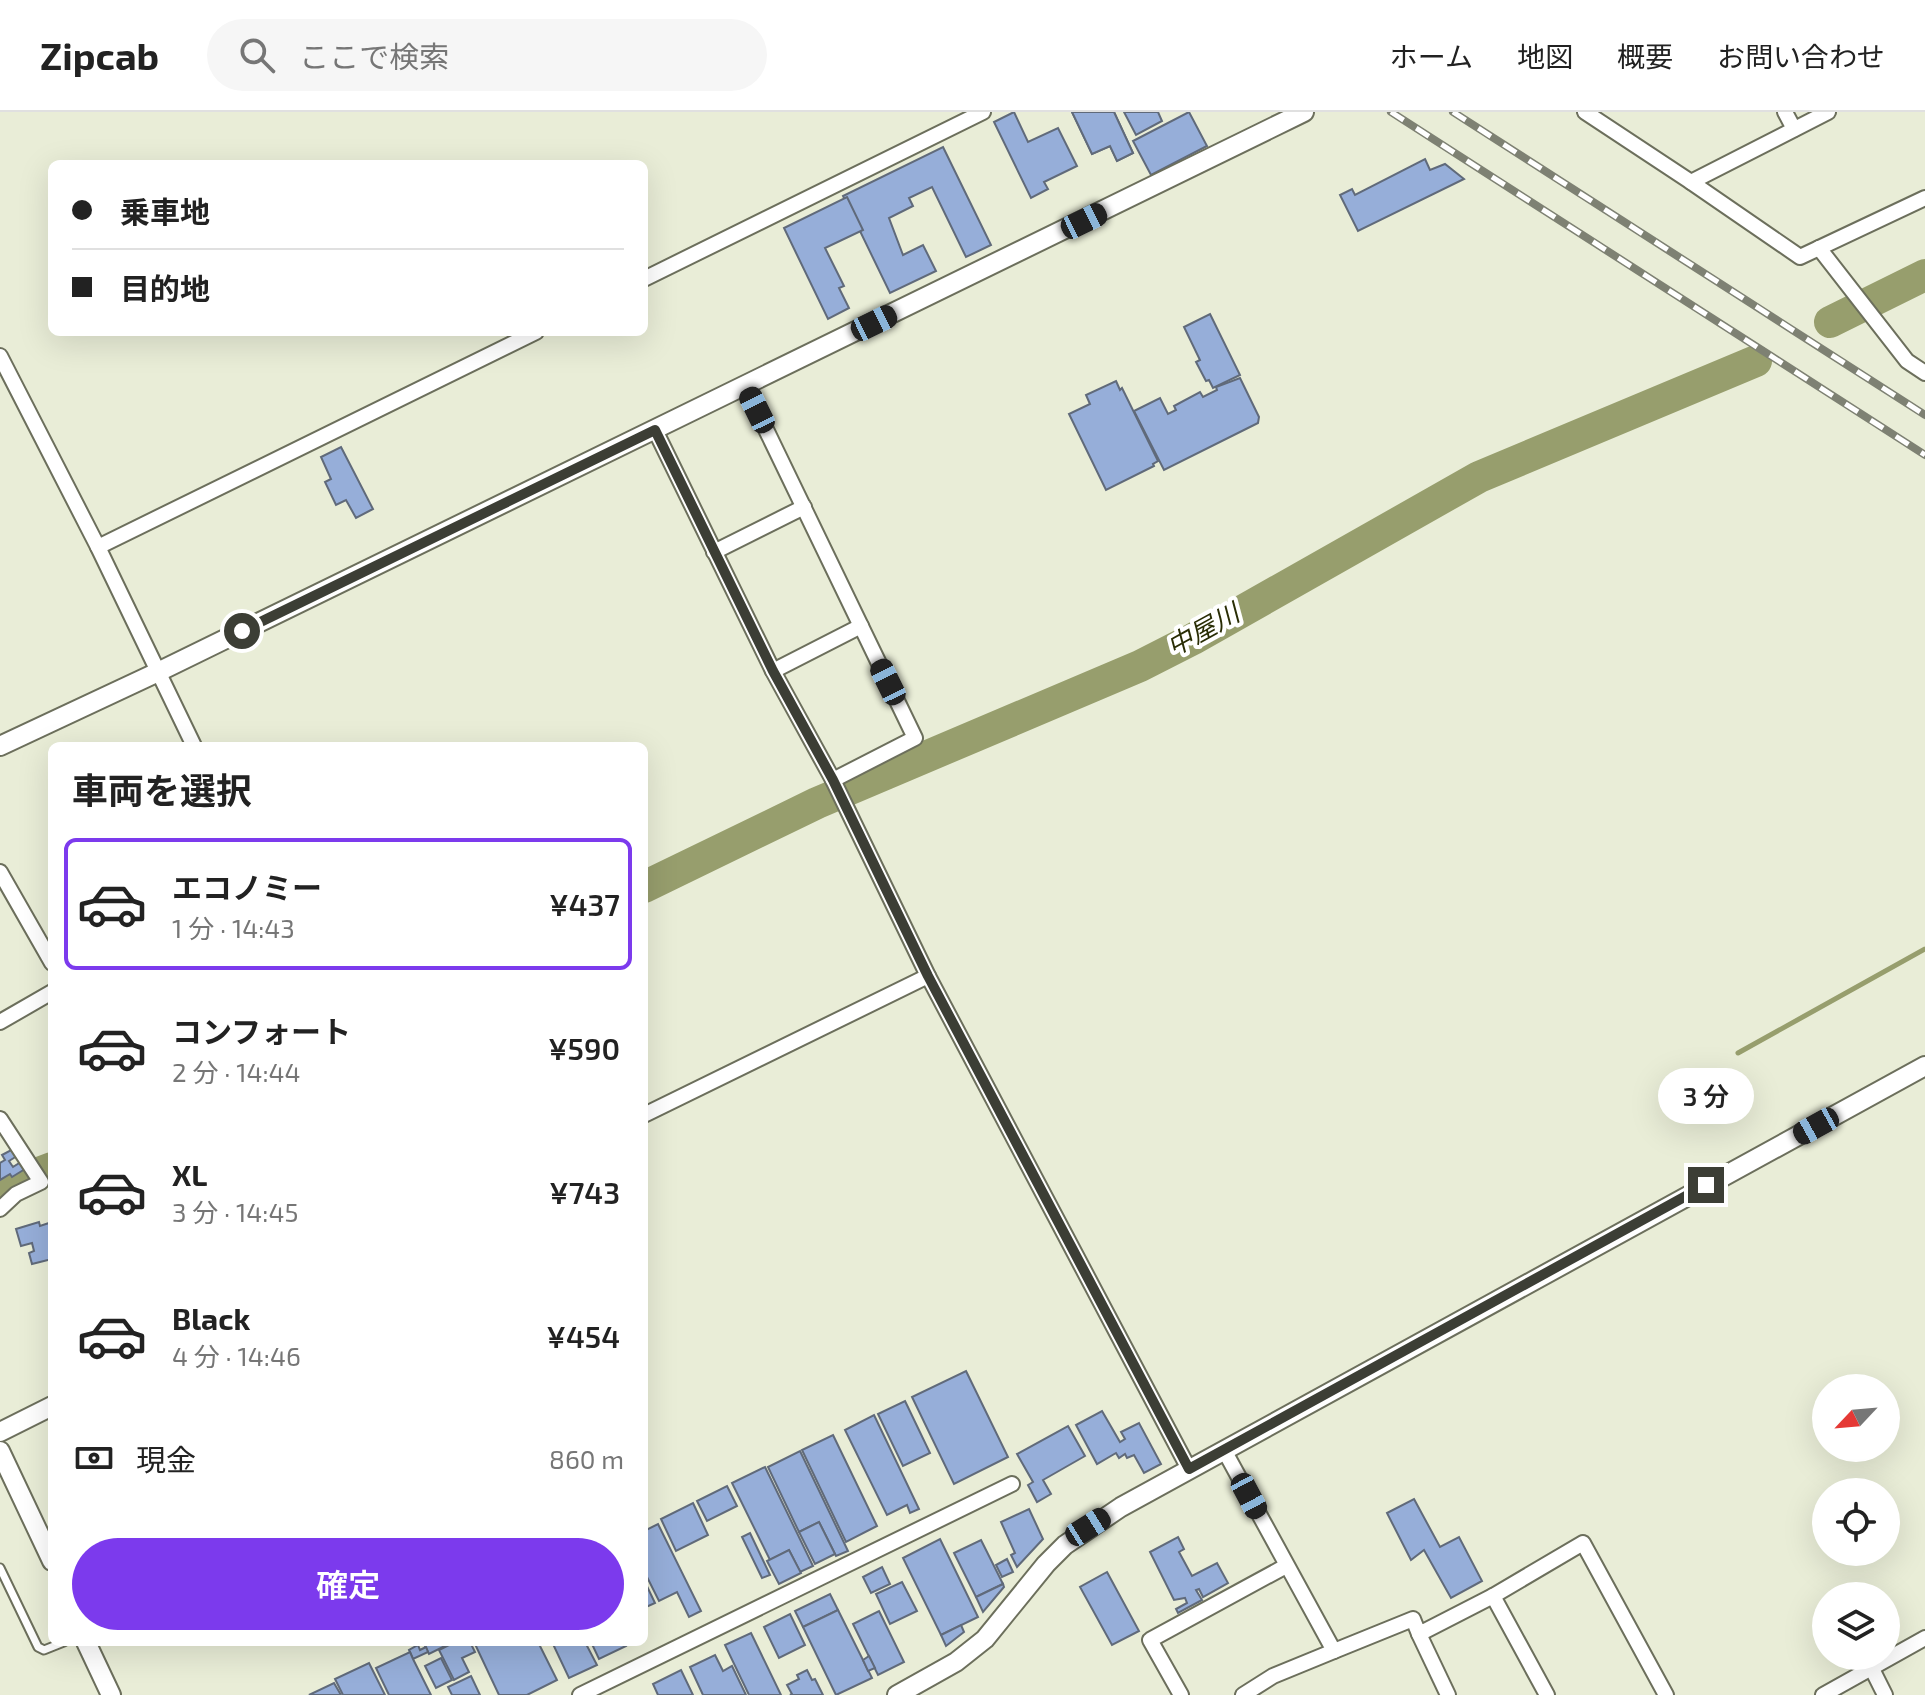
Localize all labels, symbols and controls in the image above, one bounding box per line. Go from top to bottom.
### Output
search box [207,19,767,91]
text: Zipcab [40,32,159,78]
icon: search [235,33,279,77]
text: ここで検索 [299,38,449,74]
text: ホーム [1390,39,1473,73]
text: 地図 [1517,39,1573,73]
text: 概要 [1617,39,1673,73]
text: お問い合わせ [1717,39,1885,73]
text: 乗車地 [120,193,210,229]
car [1057,200,1111,242]
text: 目的地 [120,270,210,306]
car [847,302,901,344]
car [736,383,778,437]
water label: 中屋川 [1161,595,1247,661]
route start [224,613,260,649]
car [867,655,909,709]
text: 車両を選択 [72,768,252,811]
icon: car [76,868,148,940]
text: エコノミー [172,869,322,905]
text: ¥437 [549,886,620,922]
text: 1 分 · 14:43 [172,912,295,943]
icon: car [76,1012,148,1084]
text: コンフォート [172,1013,351,1049]
text: ¥590 [548,1030,620,1066]
text: 2 分 · 14:44 [172,1056,301,1087]
callout: 3 分 [1658,1069,1754,1125]
text: 3 分 [1683,1080,1729,1111]
car [1789,1104,1843,1148]
icon: car [76,1156,148,1228]
text: XL [172,1156,207,1192]
route end [1688,1167,1724,1203]
text: ¥743 [549,1174,620,1210]
text: 3 分 · 14:45 [172,1196,298,1227]
icon: car [76,1300,148,1372]
text: Black [172,1300,250,1336]
text: ¥454 [547,1318,620,1354]
text: 4 分 · 14:46 [172,1340,301,1371]
north arrow [1812,1374,1900,1462]
map controls [1812,1374,1900,1670]
icon: cash [72,1436,116,1480]
text: 現金 [136,1441,196,1477]
text: 860 m [549,1443,624,1474]
car [1227,1469,1271,1523]
button: locate [1812,1478,1900,1566]
car [1061,1504,1115,1550]
button: 確定 [72,1538,624,1630]
button: layers [1812,1582,1900,1670]

